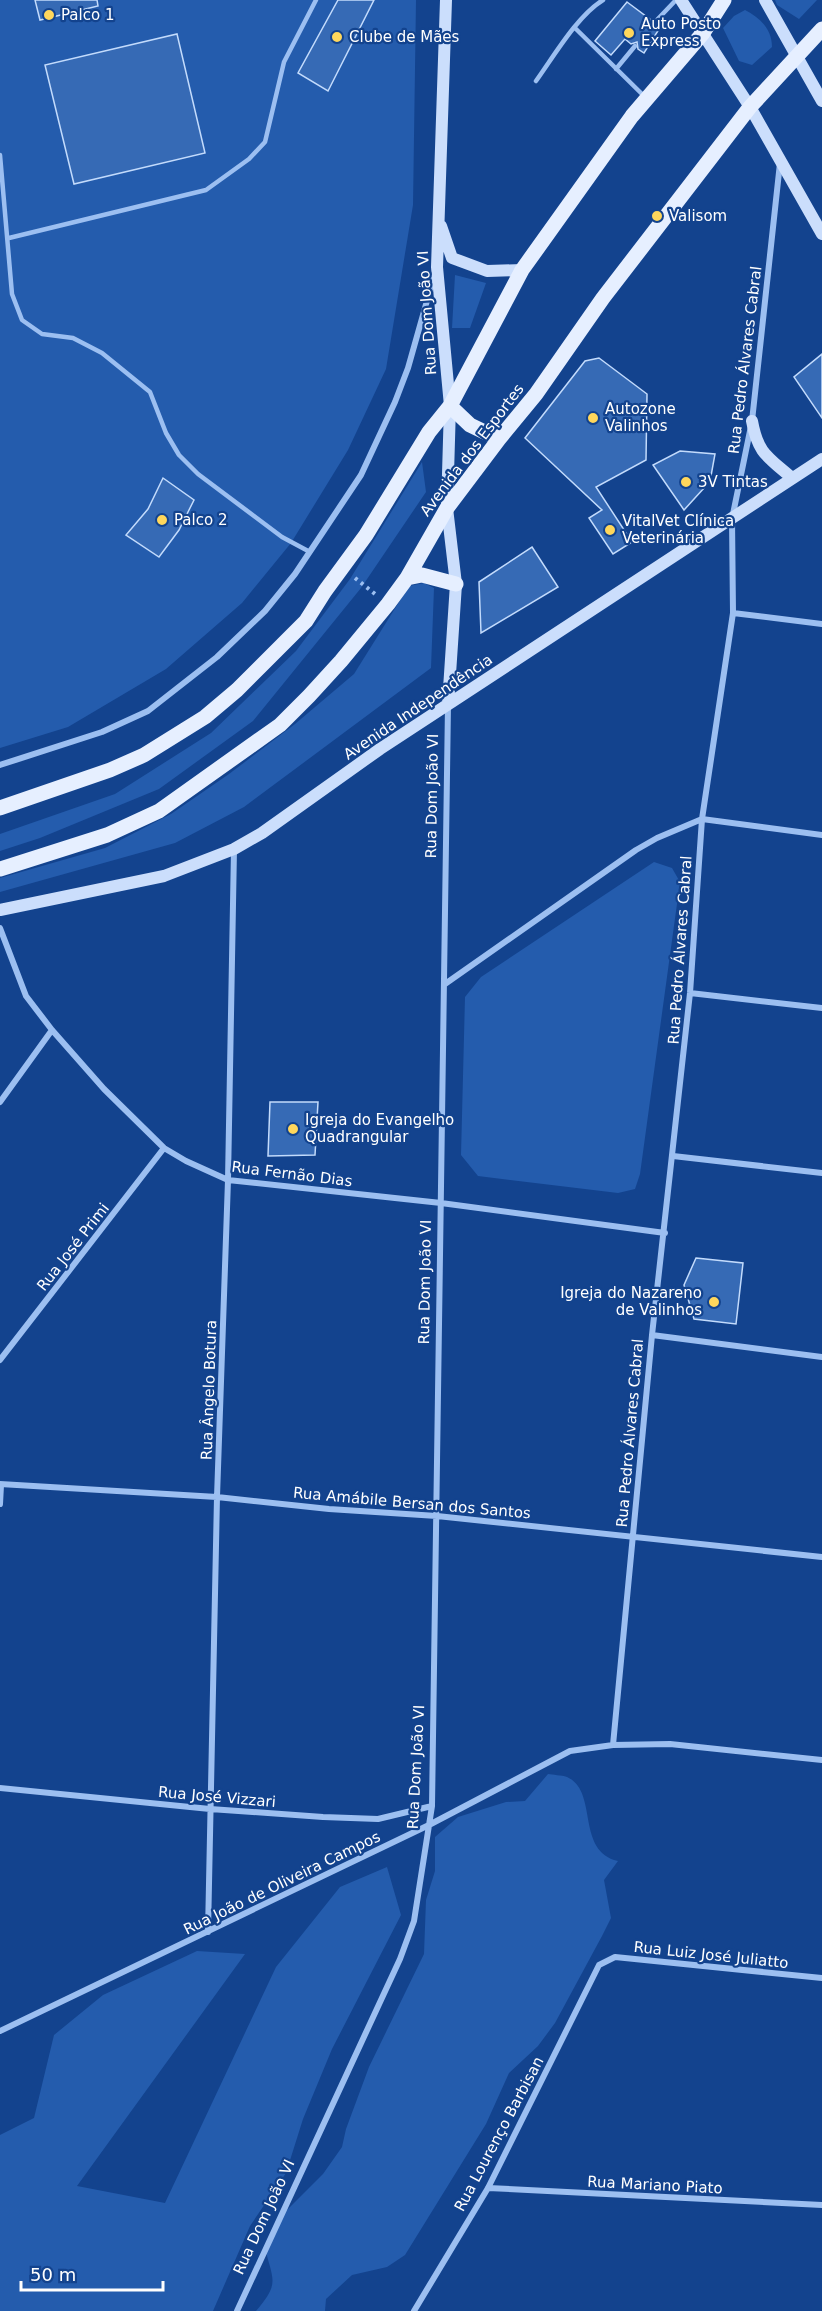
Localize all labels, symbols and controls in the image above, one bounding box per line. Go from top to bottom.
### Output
place label: Palco 1 [61,6,114,24]
marker: Palco 1 [42,8,56,22]
place label: Auto Posto Express [641,15,721,50]
marker: Auto Posto Express [622,26,636,40]
place label: Clube de Mães [349,28,460,46]
marker: Clube de Mães [330,30,344,44]
place label: Valisom [669,207,727,225]
marker: Valisom [650,209,664,223]
street label: Rua Dom João VI [414,250,440,376]
street label: Rua Pedro Álvares Cabral [724,265,765,455]
street label: Avenida dos Esportes [416,380,528,520]
place label: Autozone Valinhos [605,400,676,435]
marker: Autozone Valinhos [586,411,600,425]
place label: 3V Tintas [698,473,768,491]
marker: 3V Tintas [679,475,693,489]
place label: Palco 2 [174,511,227,529]
place label: VitalVet Clínica Veterinária [622,512,734,547]
marker: Palco 2 [155,513,169,527]
marker: VitalVet Clínica Veterinária [603,523,617,537]
street label: Avenida Independência [340,650,496,764]
street label: Rua Dom João VI [422,733,442,859]
street label: Rua Pedro Álvares Cabral [663,855,696,1045]
place label: Igreja do Evangelho Quadrangular [305,1111,454,1146]
marker: Igreja do Evangelho Quadrangular [286,1122,300,1136]
street label: Rua Fernão Dias [231,1158,354,1190]
street label: Rua José Primi [33,1199,113,1295]
street label: Rua Dom João VI [415,1219,435,1345]
place label: Igreja do Nazareno de Valinhos [560,1284,702,1319]
marker: Igreja do Nazareno de Valinhos [707,1295,721,1309]
street label: Rua Ângelo Botura [197,1320,220,1460]
street label: Rua Pedro Álvares Cabral [612,1338,647,1528]
street label: Rua Amábile Bersan dos Santos [292,1484,532,1522]
street label: Rua Dom João VI [404,1704,428,1830]
street label: Rua José Vizzari [157,1783,277,1811]
street label: Rua João de Oliveira Campos [181,1827,384,1939]
street label: Rua Luiz José Juliatto [633,1938,789,1972]
street label: Rua Lourenço Barbisan [451,2054,547,2214]
street label: Rua Dom João VI [229,2157,299,2277]
street label: Rua Mariano Piato [587,2172,723,2198]
scale bar [21,2254,164,2292]
text: 50 m [30,2264,76,2285]

